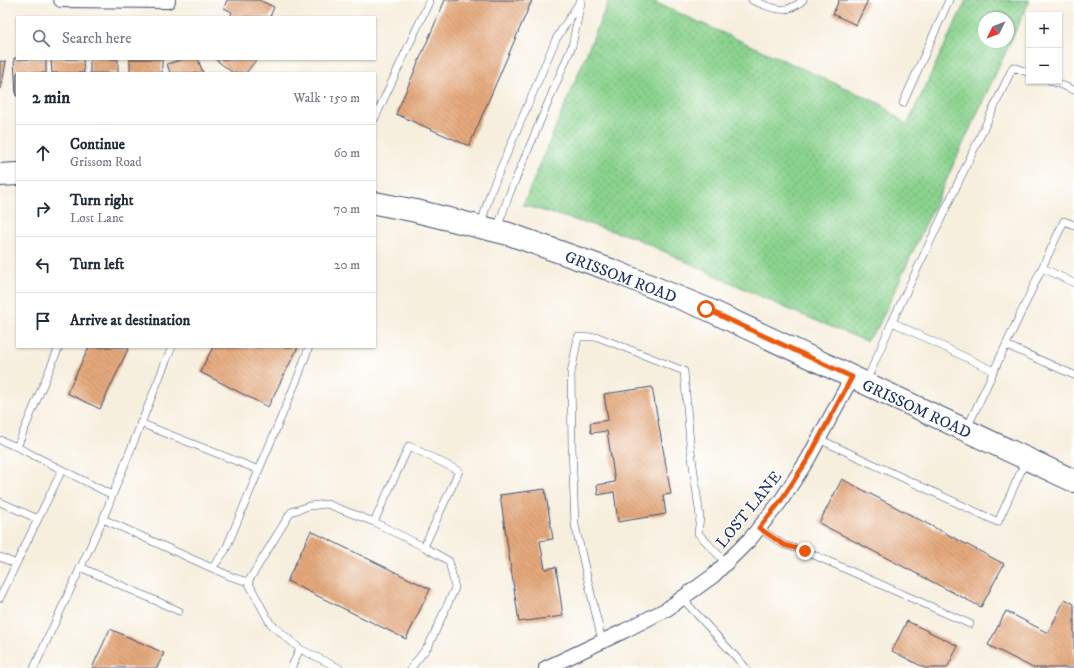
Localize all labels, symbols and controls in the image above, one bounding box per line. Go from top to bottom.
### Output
north arrow [978,12,1014,48]
map controls [1026,12,1062,84]
button: + [1026,12,1062,48]
search box [16,16,376,60]
icon: search [30,27,52,49]
text: Search here [62,29,131,48]
button: − [1026,48,1062,84]
text: 2 min [32,87,70,109]
text: Walk · 150 m [294,90,360,106]
text: Continue [70,135,125,154]
icon: ahead [32,142,54,164]
text: 60 m [334,145,360,161]
text: Grissom Road [70,154,142,170]
text: Turn right [70,191,133,210]
icon: right [32,198,54,220]
text: 70 m [334,201,360,217]
text: Lost Lane [70,210,124,226]
street label: GRISSOM ROAD [562,246,680,307]
icon: left [32,254,54,276]
text: Turn left [70,255,124,274]
text: 20 m [334,257,360,273]
route start [697,300,715,318]
icon: arrive [32,310,54,332]
text: Arrive at destination [70,311,190,330]
street label: GRISSOM ROAD [859,375,974,443]
street label: LOST LANE [712,467,786,552]
route end [796,542,814,560]

